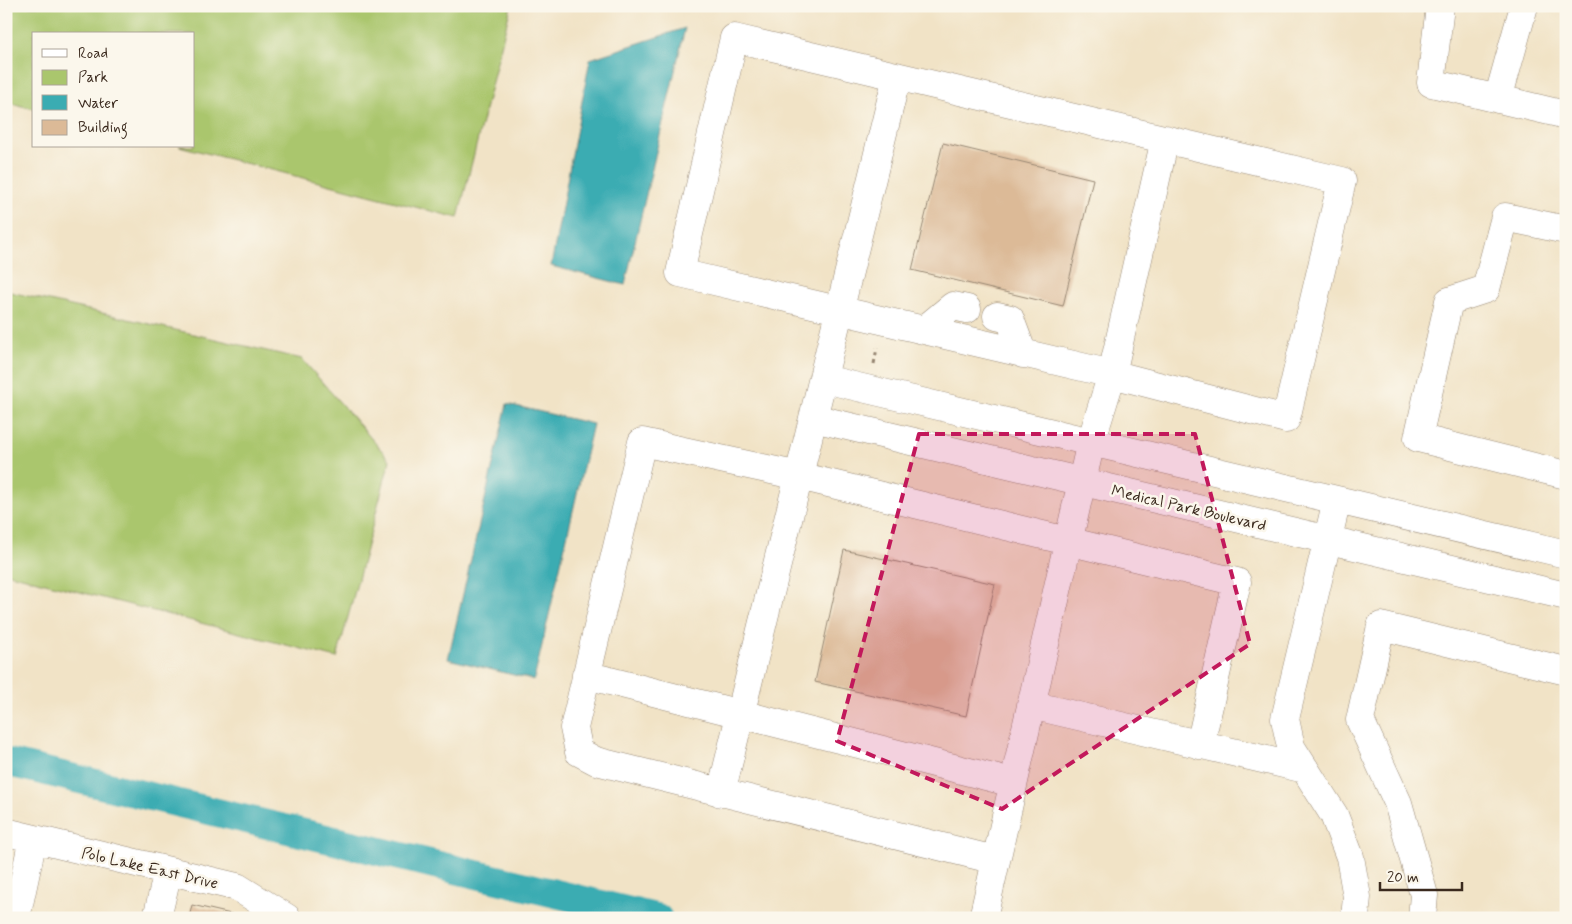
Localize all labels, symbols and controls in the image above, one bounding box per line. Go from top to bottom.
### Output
legend [32,32,195,148]
text: Road [78,44,108,64]
text: Park [78,68,108,88]
text: Water [78,94,118,114]
text: Building [78,118,128,139]
street label: Medical Park Boulevard [1109,480,1268,536]
street label: Polo Lake East Drive [79,843,220,894]
scale bar [1380,859,1462,891]
text: 20 m [1387,868,1419,888]

